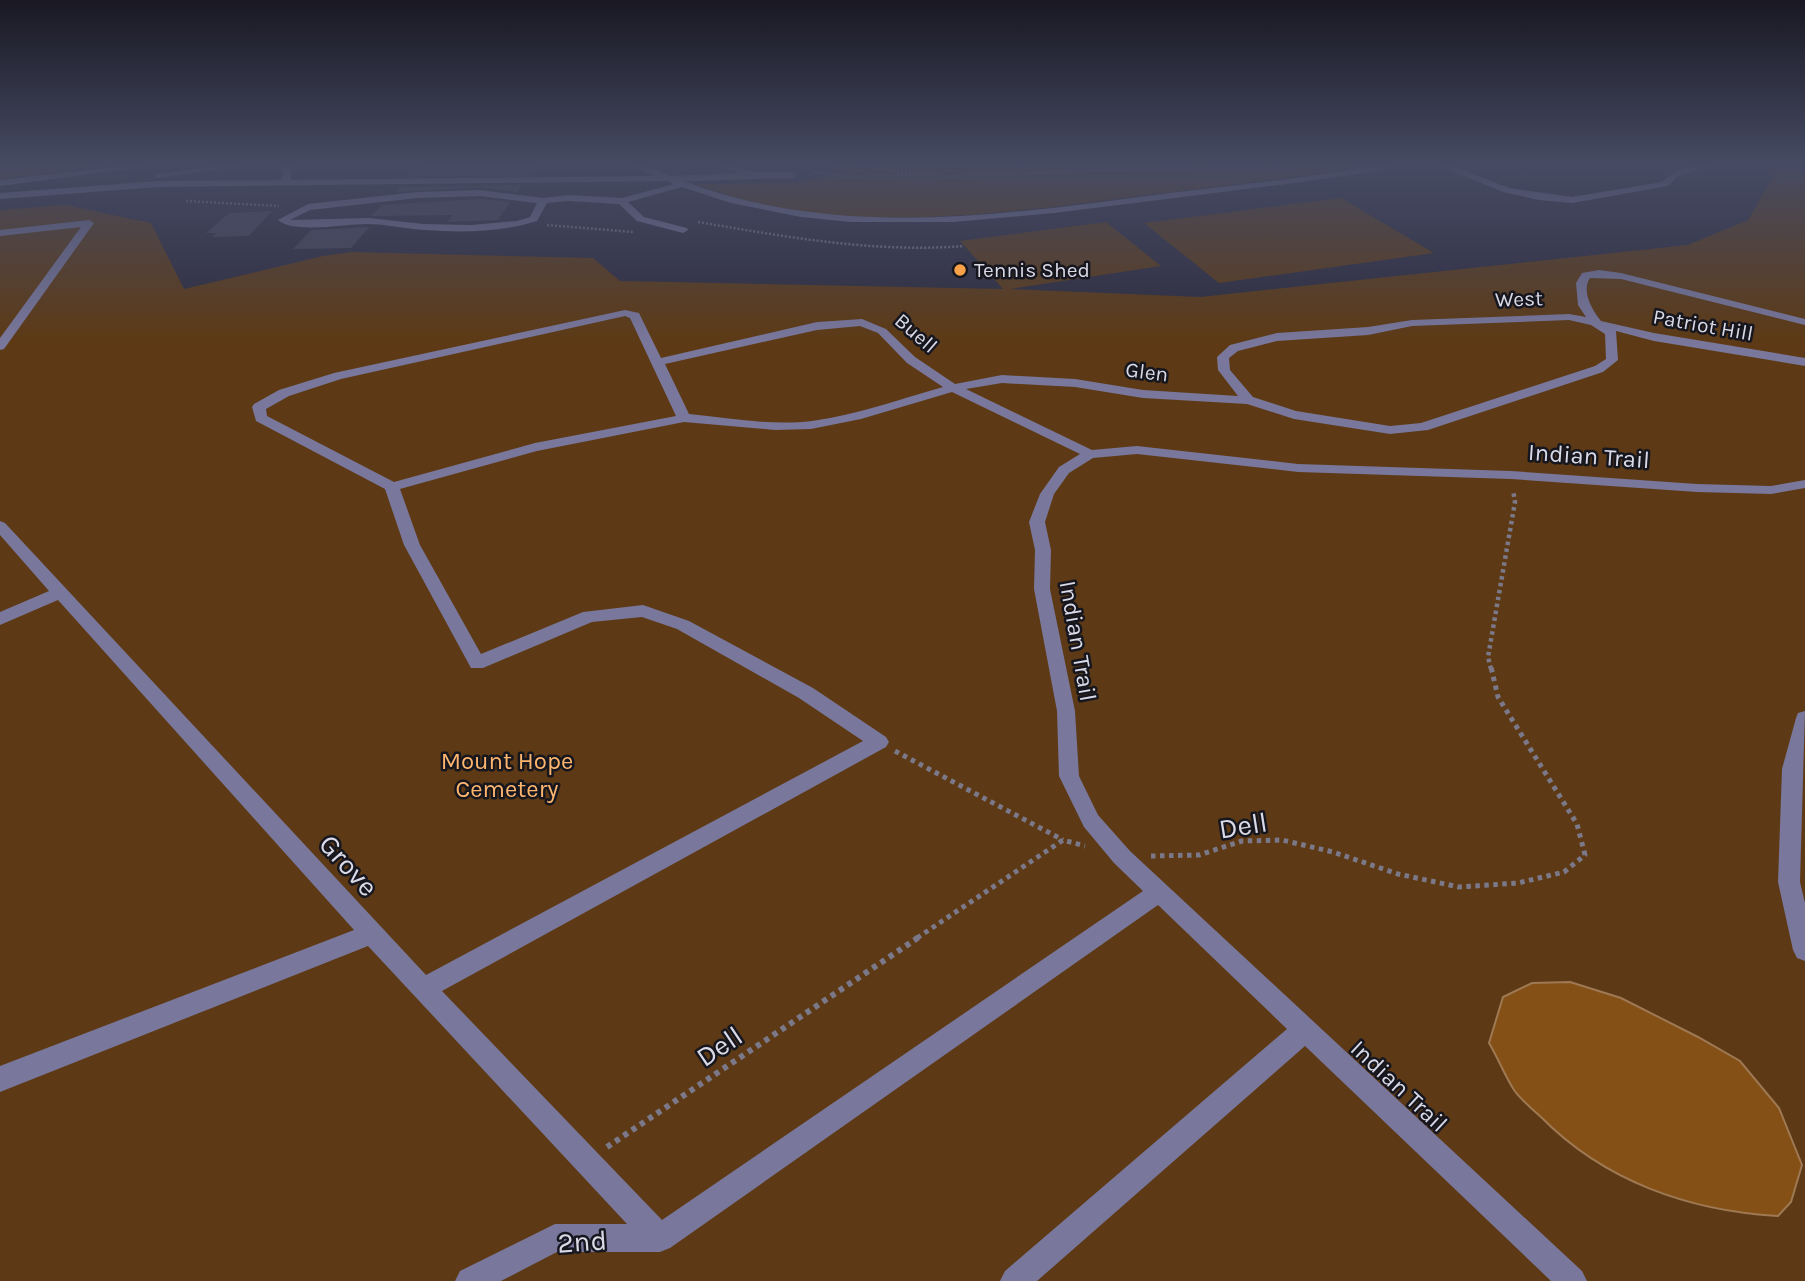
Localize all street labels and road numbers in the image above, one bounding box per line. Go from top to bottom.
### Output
street label: West [1495,286,1543,312]
street label: Patriot Hill [1651,304,1755,346]
street label: Buell [890,308,942,358]
street label: Glen [1124,357,1170,387]
street label: Indian Trail [1527,438,1651,474]
street label: Indian Trail [1054,578,1102,704]
street label: Dell [1217,805,1270,846]
street label: Grove [312,828,385,903]
street label: Dell [690,1019,749,1074]
street label: Indian Trail [1345,1034,1453,1138]
street label: 2nd [556,1223,608,1260]

